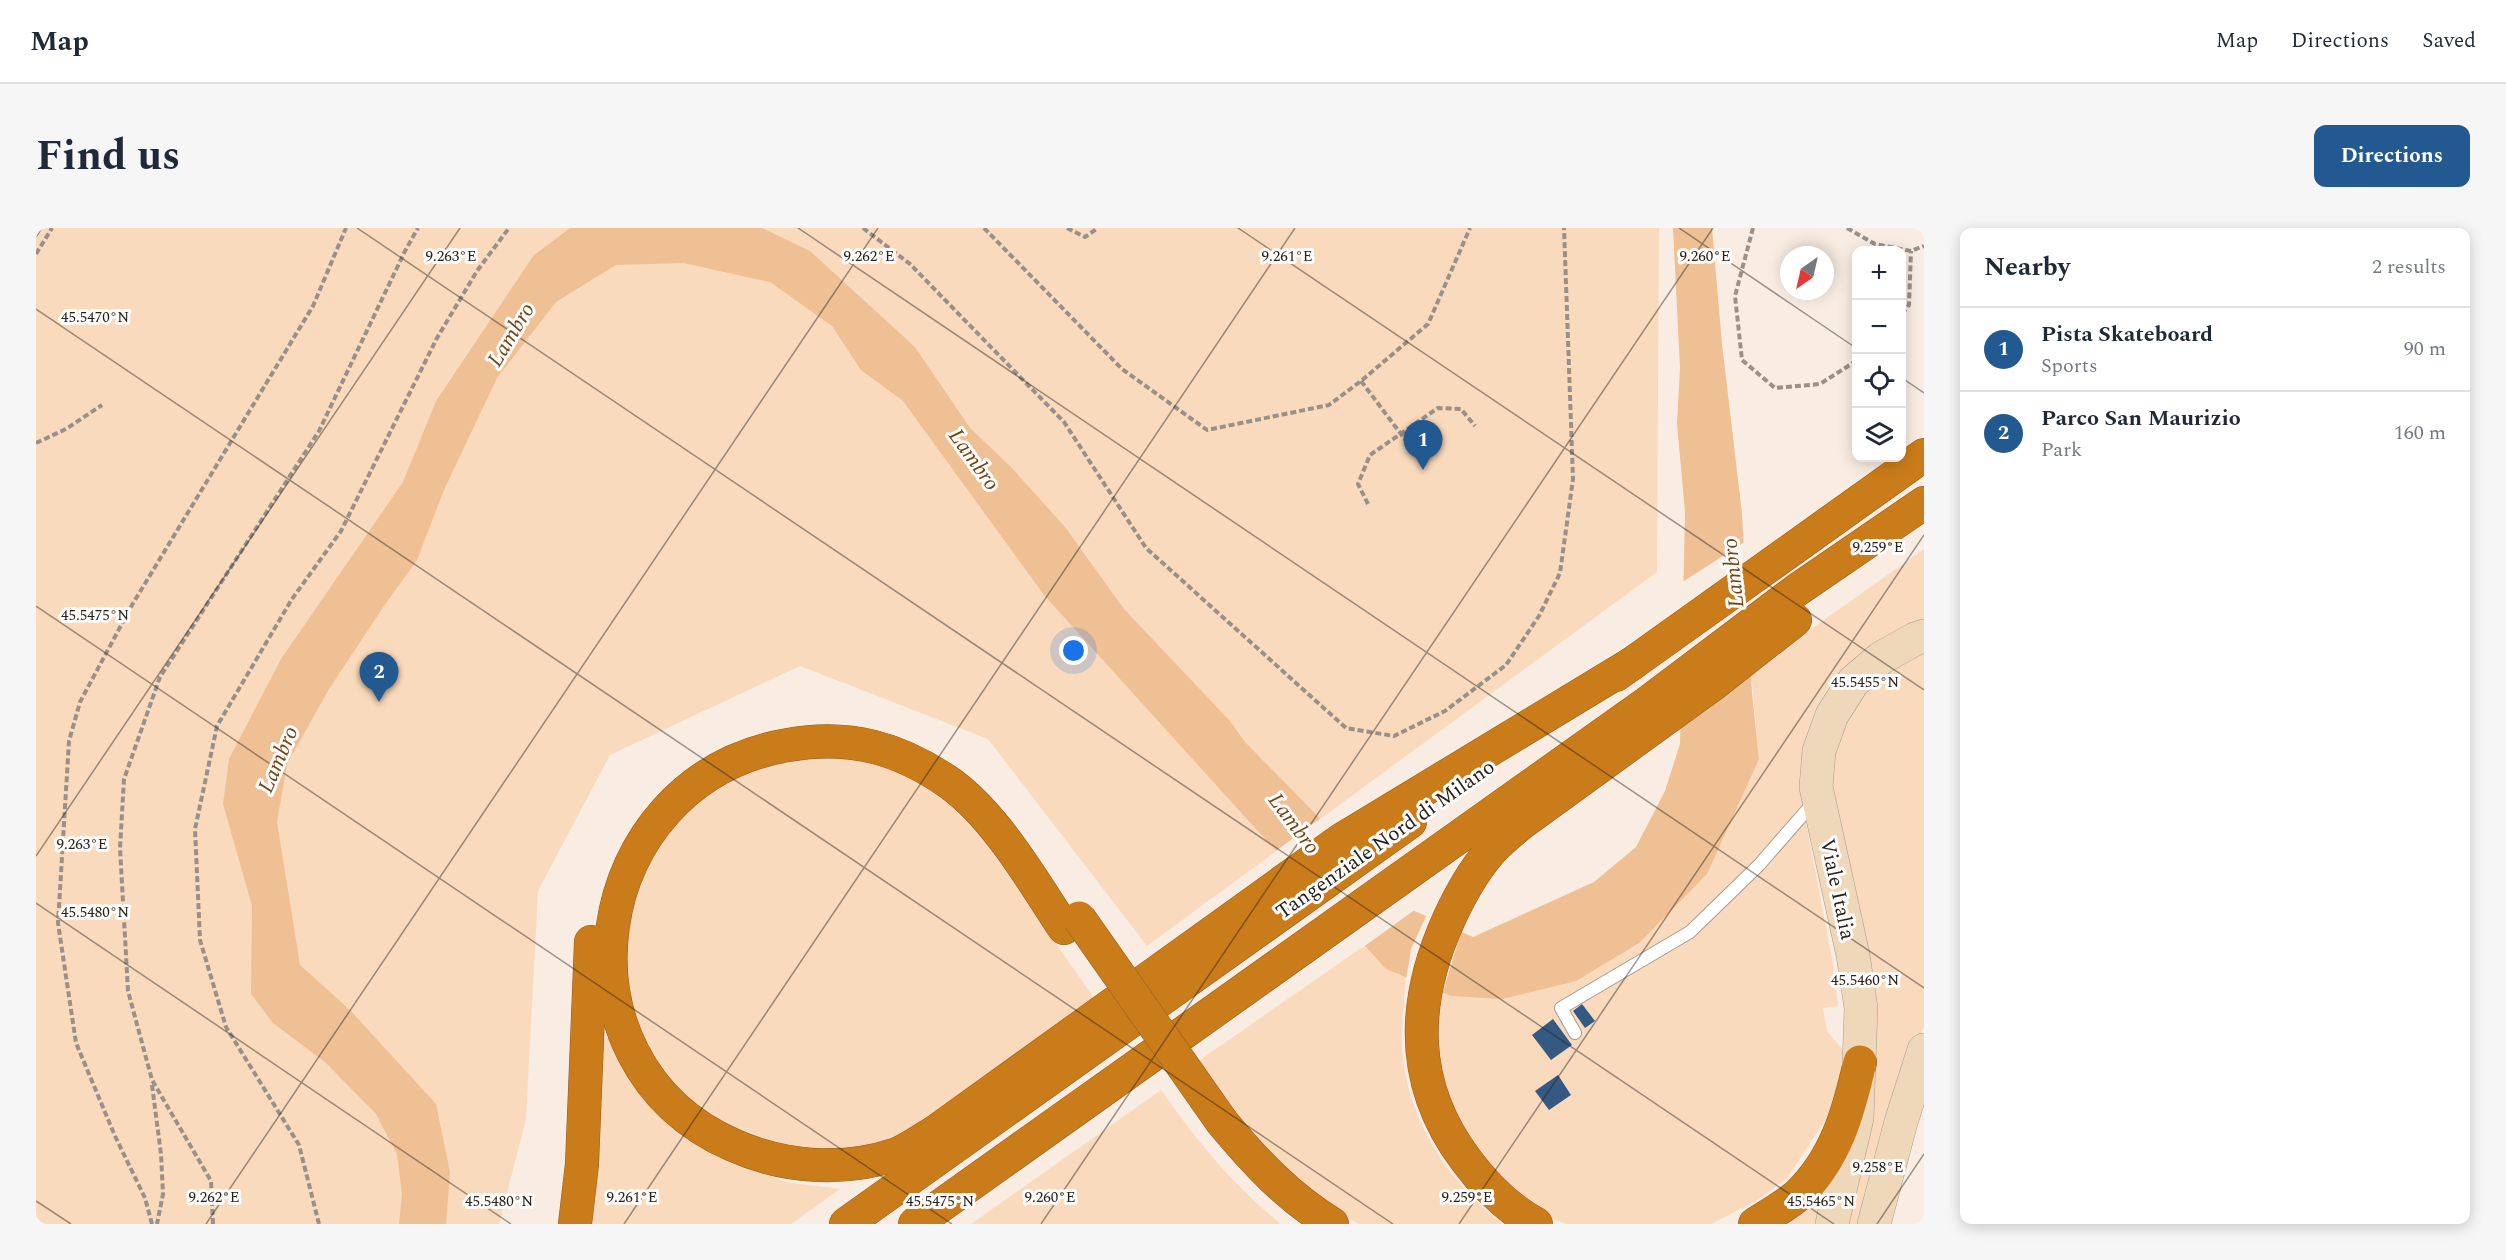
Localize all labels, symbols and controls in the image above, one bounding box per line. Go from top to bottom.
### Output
text: Map [30,20,89,63]
text: Map [2216,25,2258,57]
text: Directions [2291,25,2389,57]
text: Saved [2422,25,2476,57]
text: Find us [36,125,180,188]
button: Directions [2314,125,2470,187]
text: 9.263°E [425,245,477,268]
text: 9.262°E [843,245,895,268]
text: 9.261°E [1261,245,1313,268]
text: 9.260°E [1679,245,1731,268]
north arrow [1780,246,1834,300]
map controls [1852,246,1906,462]
button: + [1852,246,1906,300]
text: Nearby [1984,247,2070,287]
text: 2 results [2372,252,2446,282]
water label: Lambro [479,296,543,373]
button: − [1852,300,1906,354]
text: 45.5470°N [61,306,129,329]
text: Pista Skateboard [2041,318,2213,351]
text: 1 [1998,334,2009,364]
text: 90 m [2404,334,2446,364]
text: Sports [2041,351,2098,381]
button: locate [1852,354,1906,408]
text: Parco San Maurizio [2041,402,2241,435]
button: layers [1852,408,1906,462]
text: 2 [1998,418,2009,448]
text: 160 m [2394,418,2446,448]
pin: 1 [1404,420,1442,470]
water label: Lambro [940,422,1008,498]
text: Park [2041,435,2082,465]
water label: Lambro [1713,536,1754,609]
text: 9.259°E [1852,536,1904,559]
text: 45.5475°N [61,604,129,627]
your location [1059,636,1088,665]
pin: 2 [360,652,398,702]
text: 45.5455°N [1831,671,1899,694]
water label: Lambro [250,721,307,798]
street label: Tangenziale Nord di Milano [1269,752,1502,928]
water label: Lambro [1260,786,1328,862]
text: 9.263°E [56,833,108,856]
street label: Viale Italia [1811,836,1863,943]
text: 45.5480°N [61,901,129,924]
text: 45.5460°N [1831,969,1899,992]
text: 9.258°E [1852,1156,1904,1179]
text: 9.262°E [188,1186,240,1209]
text: 9.261°E [606,1186,658,1209]
text: 9.260°E [1024,1186,1076,1209]
text: 9.259°E [1441,1186,1493,1209]
text: 45.5480°N [465,1190,533,1213]
text: 45.5475°N [906,1190,974,1213]
text: 45.5465°N [1787,1190,1855,1213]

